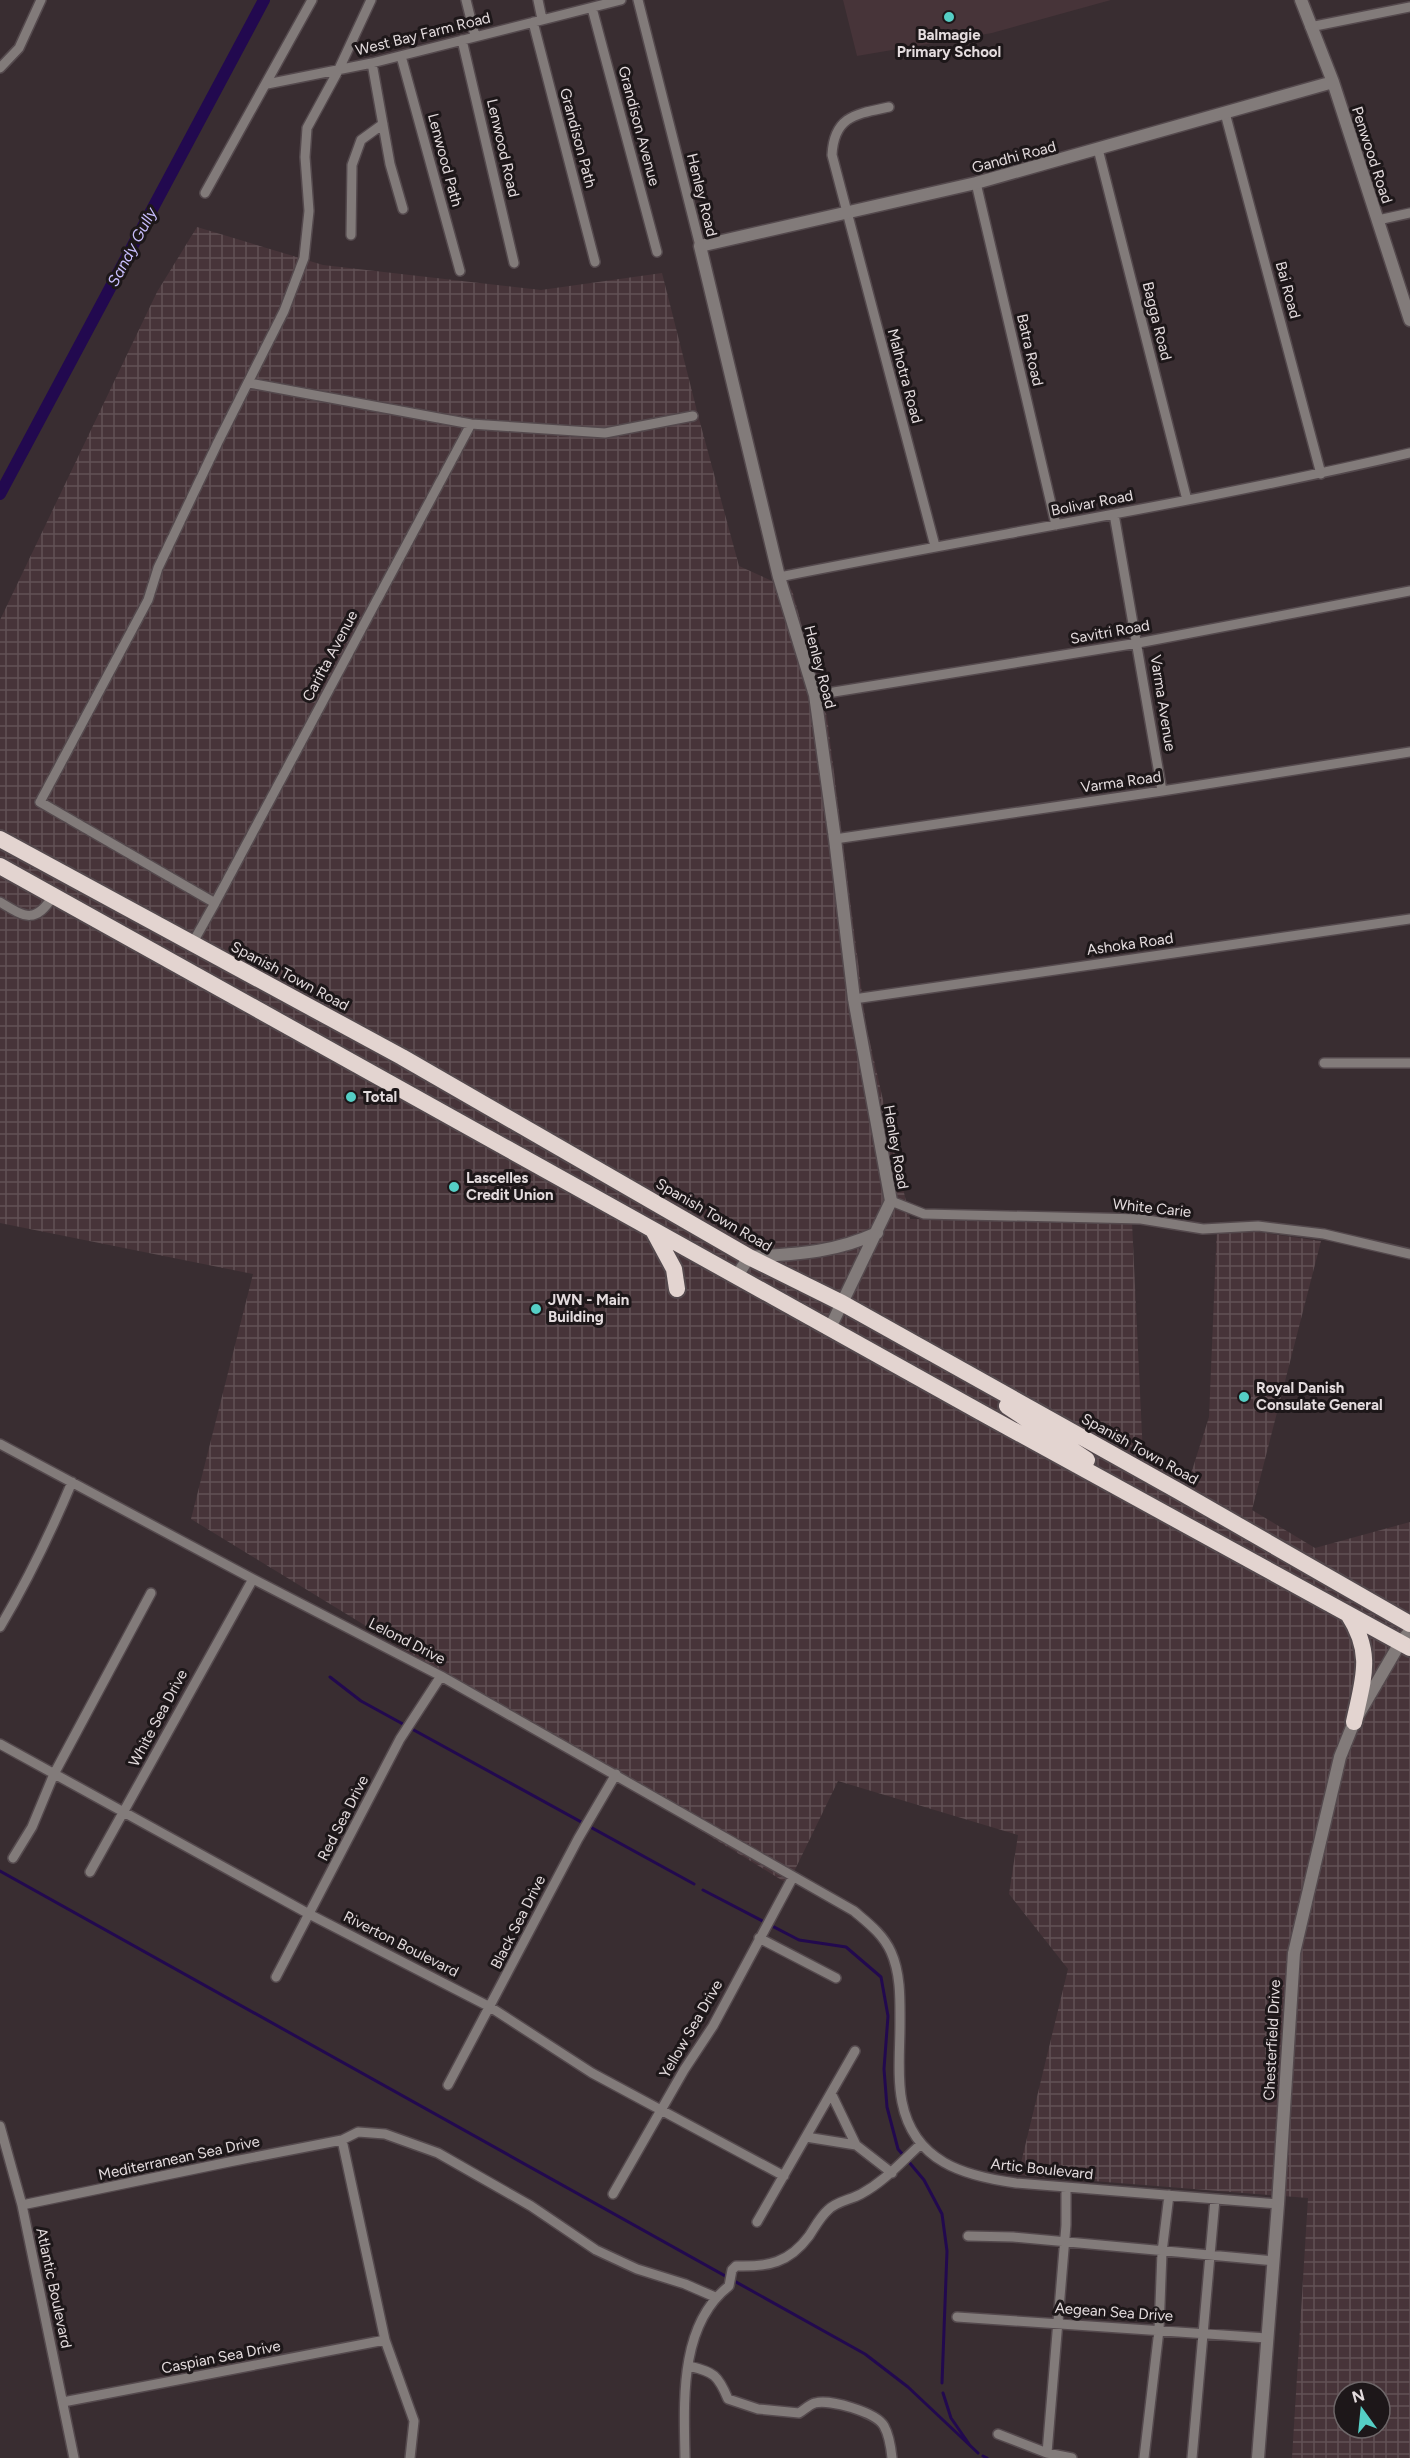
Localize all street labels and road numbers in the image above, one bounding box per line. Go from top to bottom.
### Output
street label: West Bay Farm Road [354,9,492,59]
street label: Grandison Avenue [614,64,664,188]
street label: Grandison Path [556,86,600,190]
street label: Lenwood Road [483,97,523,199]
street label: Penwood Road [1348,104,1396,206]
street label: Lenwood Path [424,111,466,209]
street label: Gandhi Road [970,137,1058,177]
street label: Henley Road [683,151,721,239]
street label: Bai Road [1272,259,1304,321]
street label: Bagga Road [1139,280,1175,362]
street label: Batra Road [1013,312,1047,388]
street label: Malhotra Road [884,327,926,425]
street label: Bolivar Road [1049,486,1135,520]
street label: Carifta Avenue [299,608,361,704]
street label: Savitri Road [1069,616,1151,648]
street label: Henley Road [800,623,840,711]
street label: Varma Avenue [1146,654,1180,752]
street label: Varma Road [1080,767,1162,797]
street label: Ashoka Road [1086,929,1174,959]
street label: Spanish Town Road [228,937,352,1015]
street label: Henley Road [880,1103,912,1191]
street label: Spanish Town Road [653,1174,775,1256]
street label: White Carie [1112,1195,1192,1221]
street label: Spanish Town Road [1078,1409,1202,1489]
street label: Lelond Drive [366,1614,448,1668]
street label: White Sea Drive [125,1666,191,1770]
street label: Red Sea Drive [314,1772,372,1864]
street label: Black Sea Drive [487,1872,549,1972]
street label: Riverton Boulevard [340,1907,462,1981]
street label: Yellow Sea Drive [656,1977,726,2081]
street label: Chesterfield Drive [1260,1979,1284,2101]
street label: Mediterranean Sea Drive [97,2132,261,2184]
street label: Artic Boulevard [990,2155,1094,2183]
street label: Atlantic Boulevard [32,2226,76,2350]
street label: Aegean Sea Drive [1054,2299,1174,2325]
street label: Caspian Sea Drive [160,2337,282,2377]

